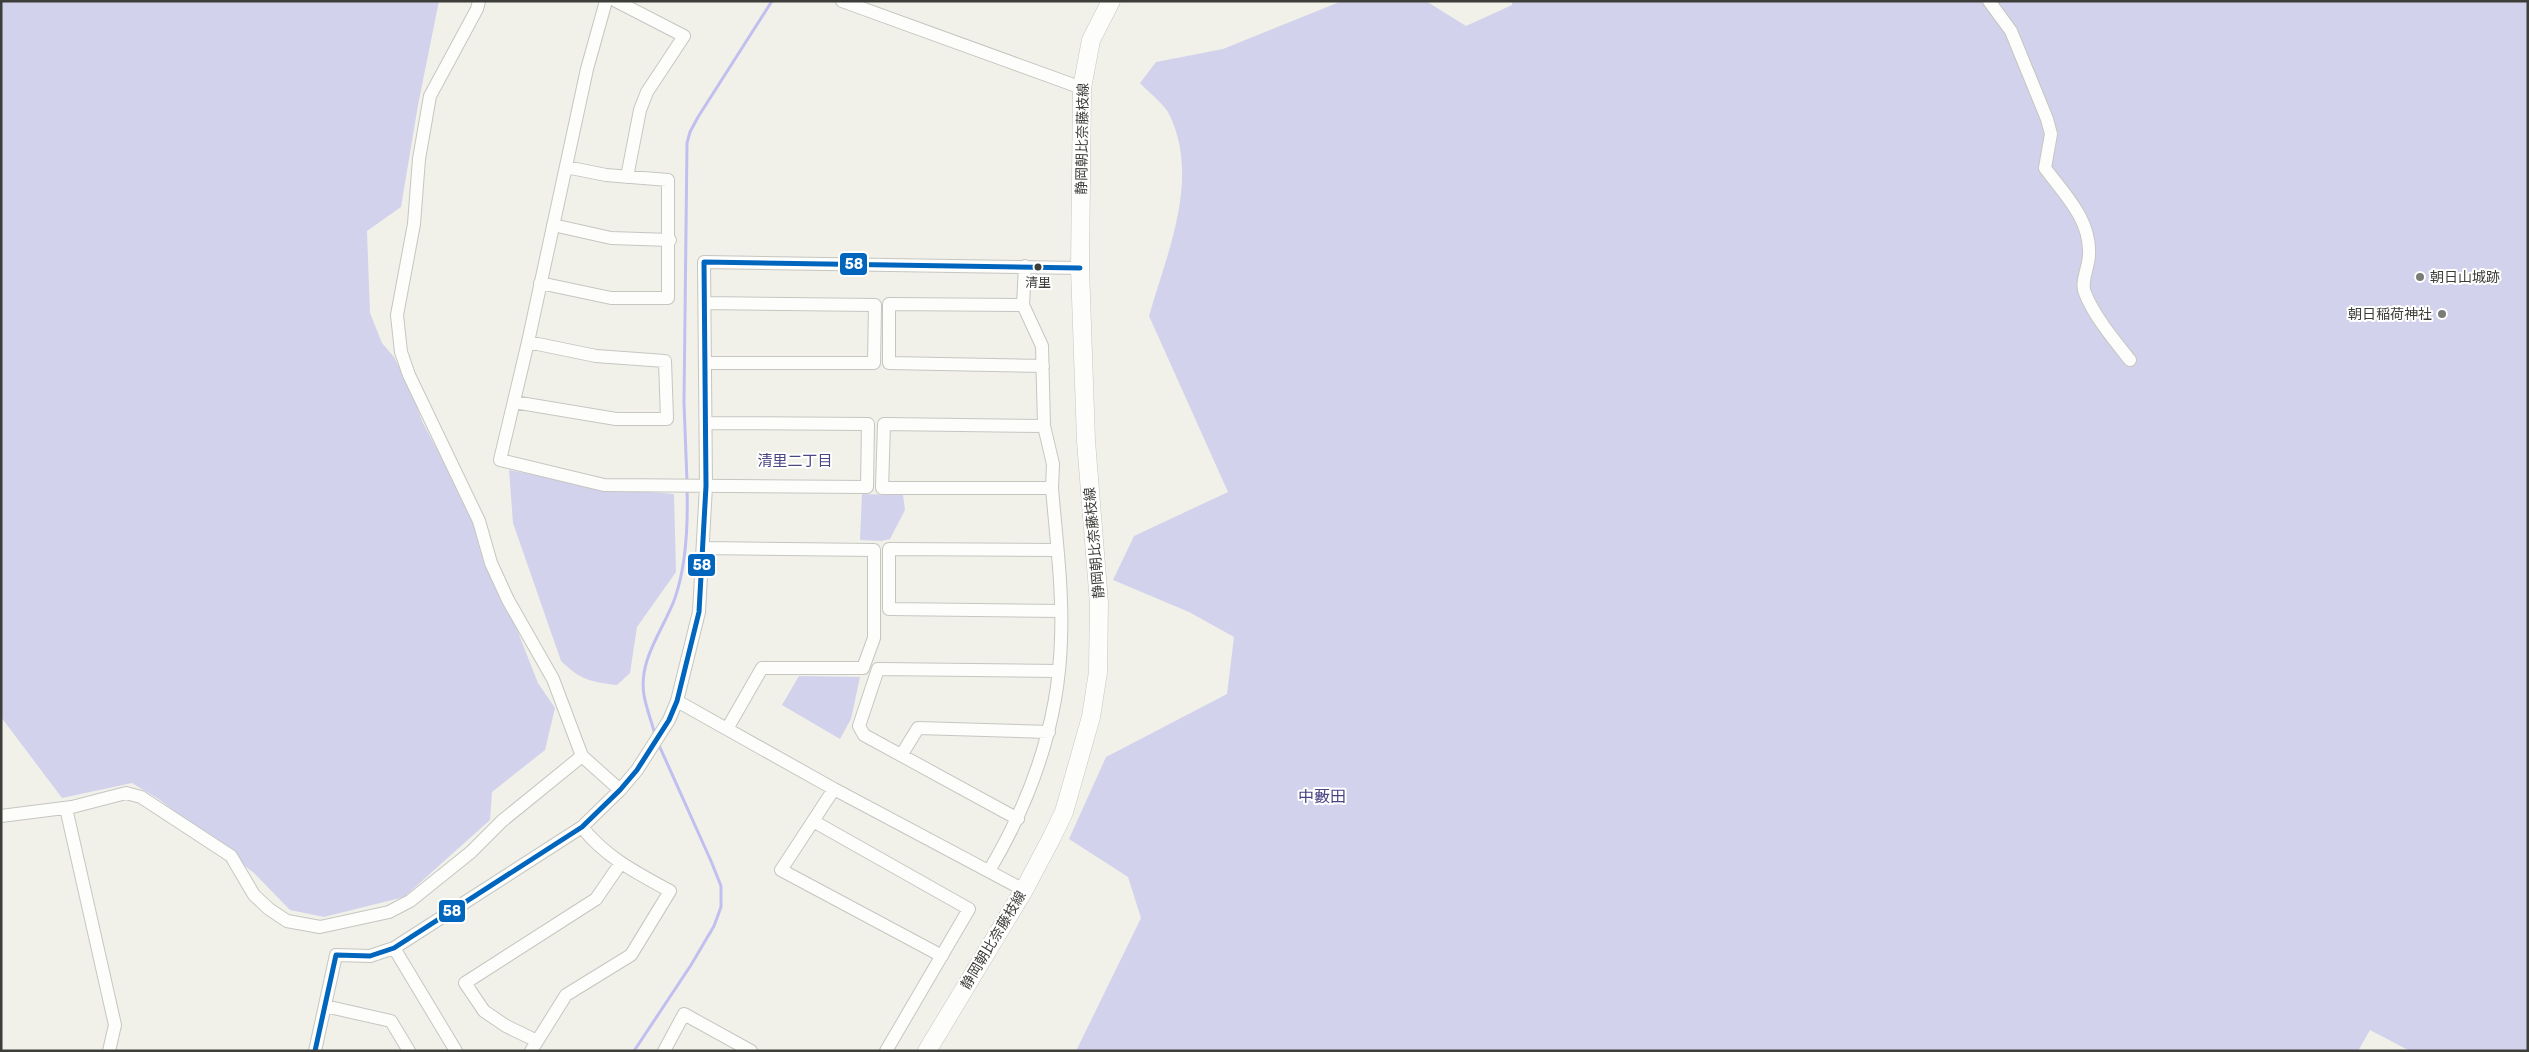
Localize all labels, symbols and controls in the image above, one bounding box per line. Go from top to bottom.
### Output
street label: 静岡朝比奈藤枝線 [1073,83,1092,195]
line badge: 58 [839,252,868,276]
text: 58 [845,256,863,273]
marker: 清里 [1033,262,1043,272]
place label: 朝日山城跡 [2430,269,2500,286]
marker: 朝日山城跡 [2414,271,2426,283]
place label: 清里 [1025,275,1051,290]
place label: 朝日稲荷神社 [2348,306,2432,323]
marker: 朝日稲荷神社 [2436,308,2448,320]
district label: 清里二丁目 [757,452,833,470]
street label: 静岡朝比奈藤枝線 [1081,486,1108,599]
line badge: 58 [687,553,716,577]
text: 58 [693,557,711,574]
district label: 中藪田 [1298,787,1346,806]
street label: 静岡朝比奈藤枝線 [957,888,1030,993]
line badge: 58 [438,899,466,923]
text: 58 [443,903,461,920]

